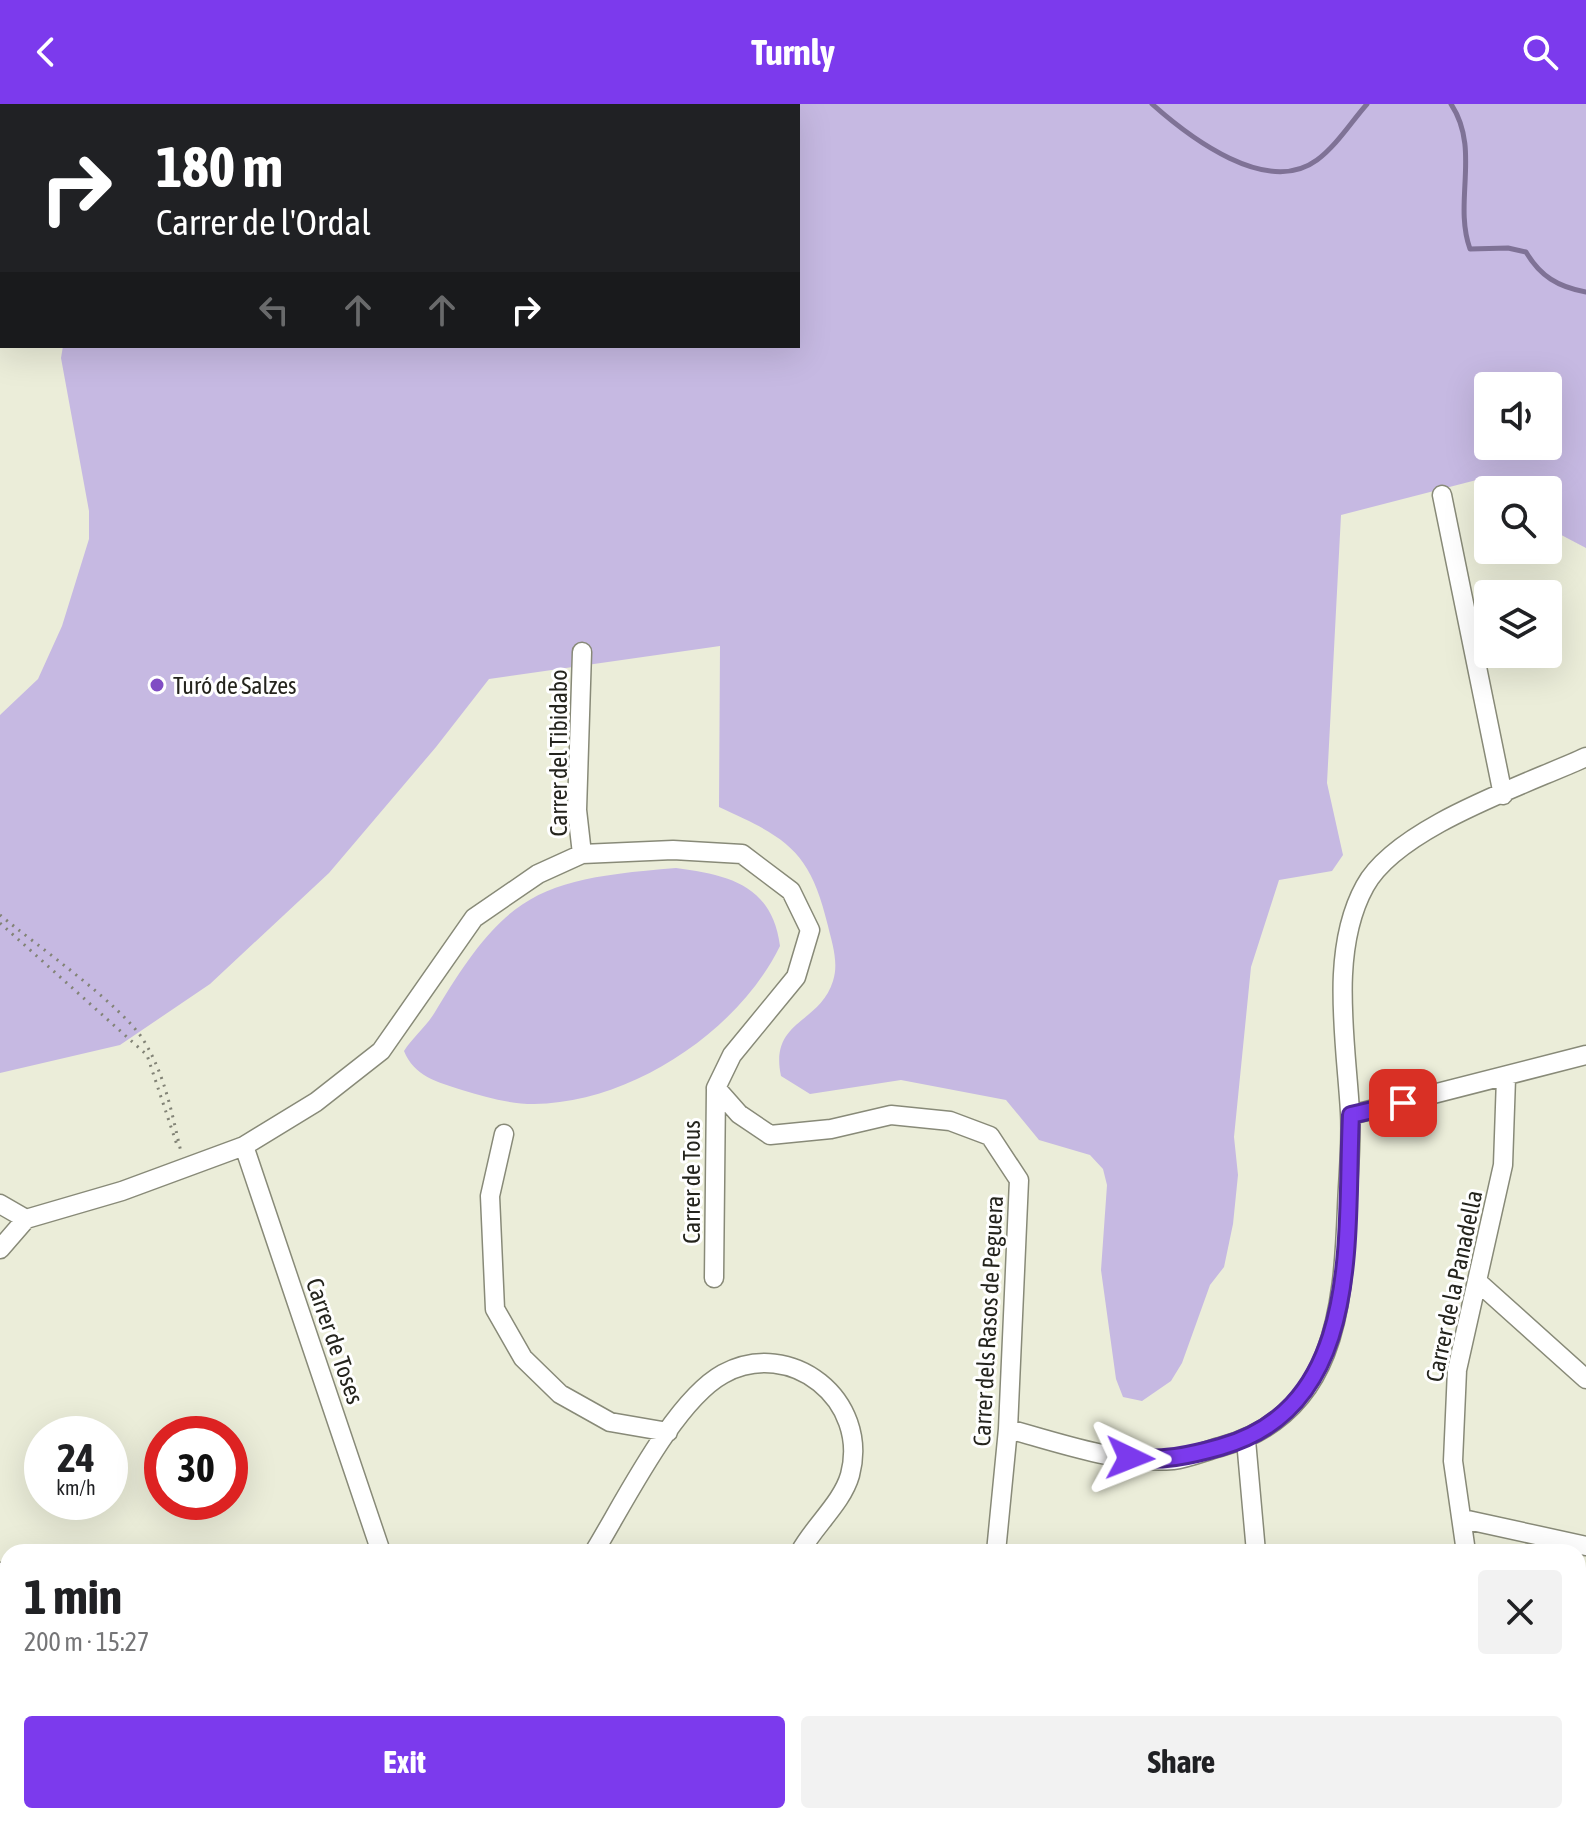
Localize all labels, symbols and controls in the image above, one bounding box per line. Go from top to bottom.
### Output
icon: back [24,30,68,74]
icon: search [1518,30,1562,74]
text: Turnly [751,31,835,73]
text: 180 m [156,135,283,199]
icon: right [24,136,128,240]
text: Carrer de l'Ordal [156,201,371,243]
icon: left [252,288,296,332]
icon: ahead [336,288,380,332]
icon: ahead [420,288,464,332]
icon: right [504,288,548,332]
map controls [1474,372,1562,668]
button: sound [1474,372,1562,460]
button: search [1474,476,1562,564]
button: layers [1474,580,1562,668]
street label: Carrer del Tibidabo [545,670,572,836]
place label: Turó de Salzes [173,672,297,699]
marker: Turó de Salzes [148,676,166,694]
pin [1369,1069,1437,1137]
icon: arrive [1381,1081,1425,1125]
street label: Carrer de Tous [678,1120,705,1244]
street label: Carrer de la Panadella [1421,1188,1487,1384]
street label: Carrer dels Rasos de Peguera [968,1195,1008,1447]
street label: Carrer de Toses [301,1275,369,1407]
speed limit sign: 30 [144,1416,248,1520]
position arrow [1088,1416,1172,1500]
text: 24 [57,1435,95,1480]
text: km/h [56,1476,96,1499]
text: 1 min [24,1569,122,1624]
button: close [1478,1570,1562,1654]
text: 200 m · 15:27 [24,1627,149,1657]
button: Exit [24,1716,785,1808]
button: Share [801,1716,1562,1808]

